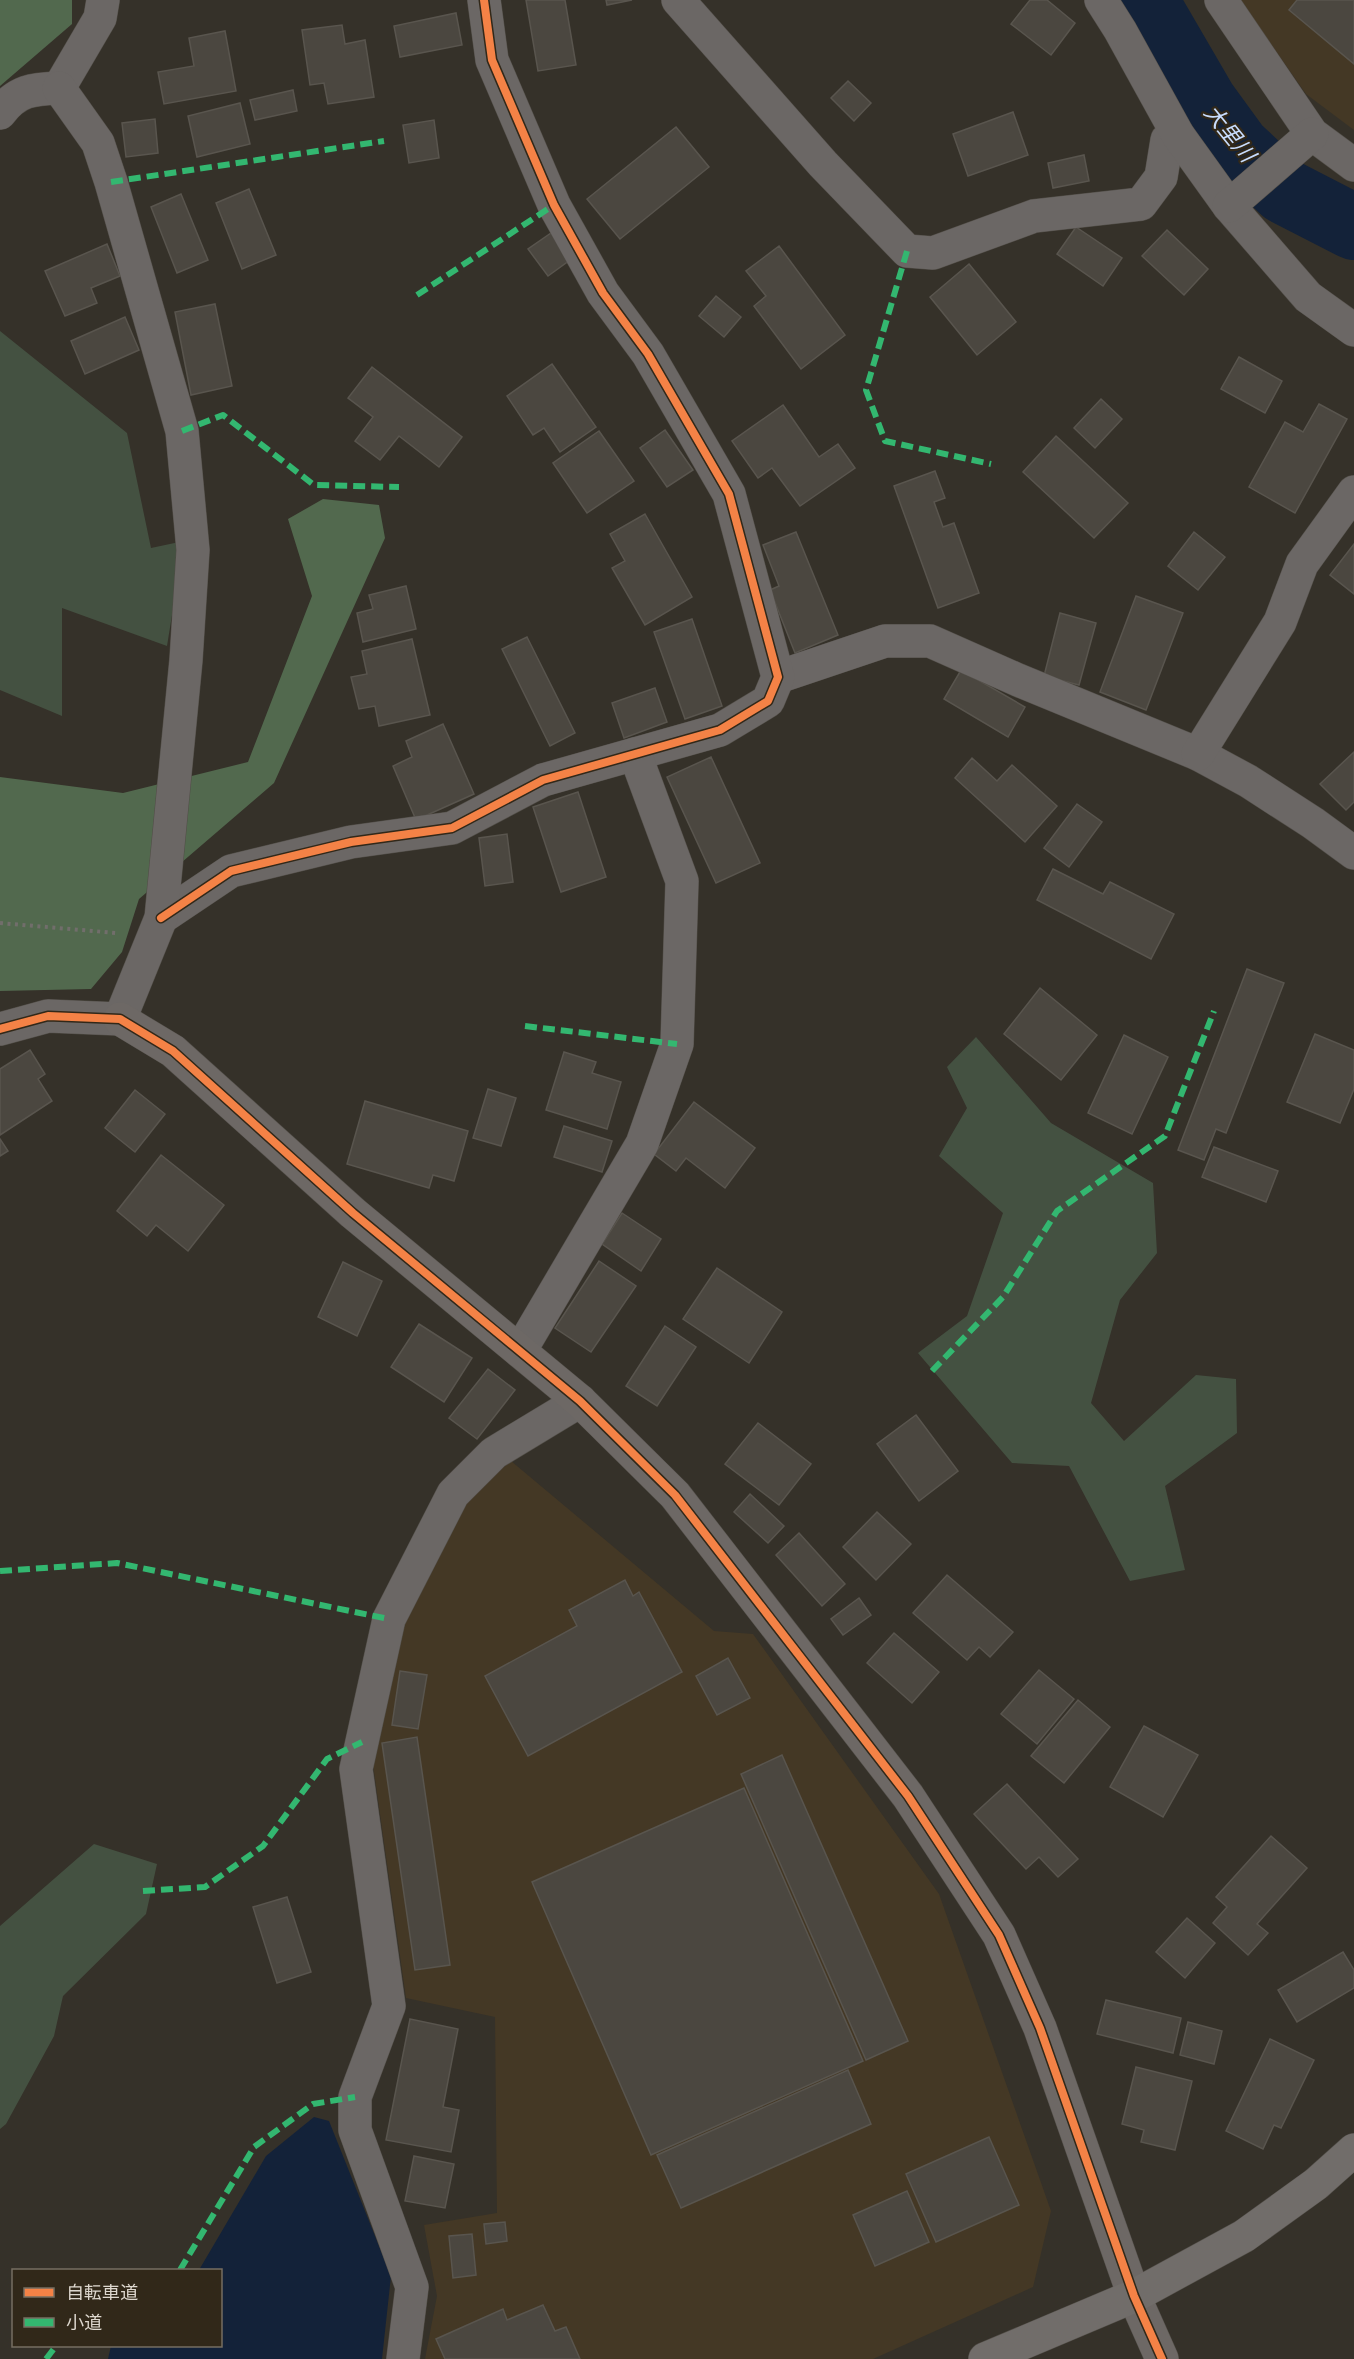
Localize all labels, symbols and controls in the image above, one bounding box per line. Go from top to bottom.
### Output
water label: 大里川 [1199,99,1262,168]
legend [12,2269,222,2347]
text: 自転車道 [66,2282,138,2303]
text: 小道 [66,2312,102,2333]

